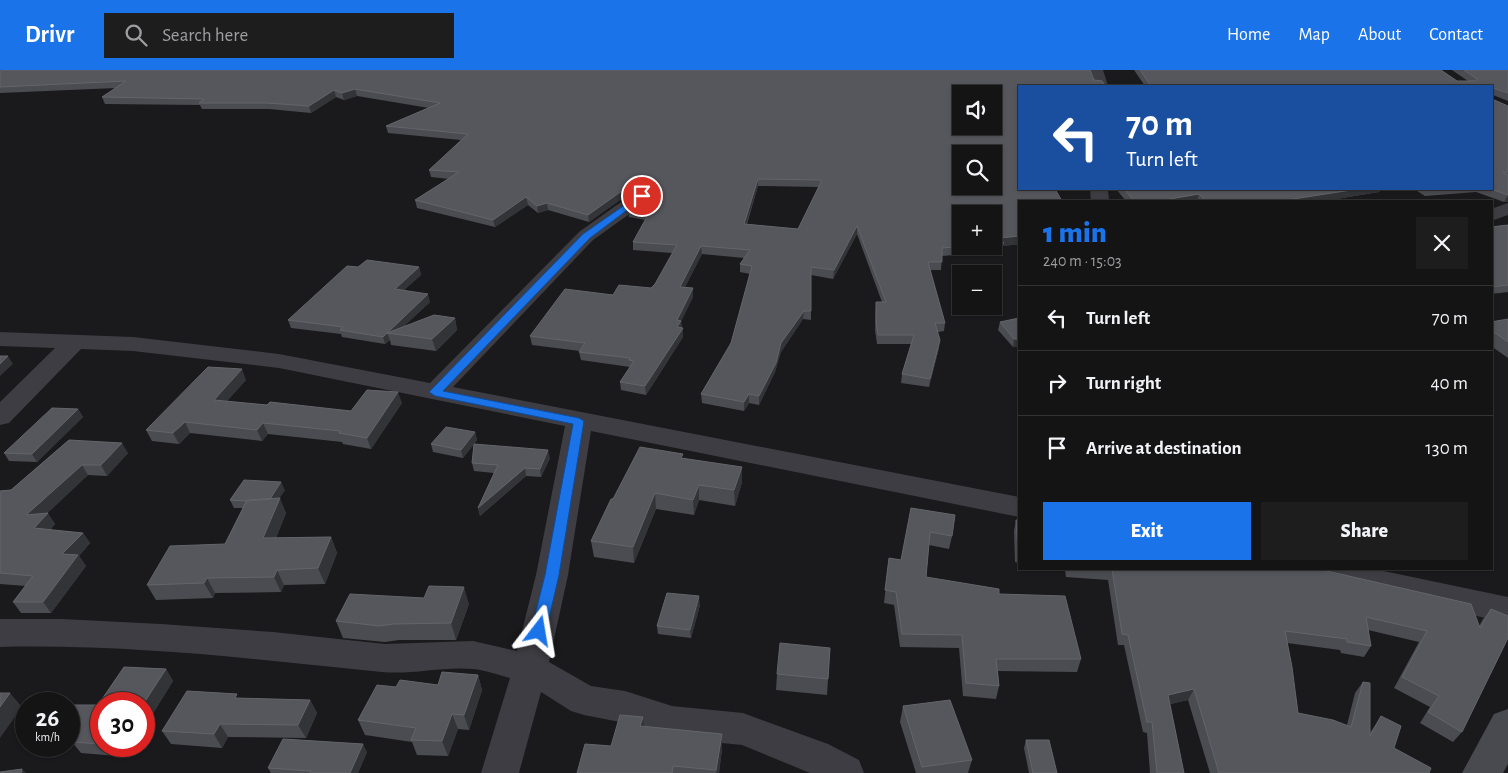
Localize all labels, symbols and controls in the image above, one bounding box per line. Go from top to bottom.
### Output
search box [104,13,454,58]
icon: search [122,21,150,49]
text: Drivr [25,23,74,47]
text: Search here [162,26,248,45]
text: Home [1227,26,1270,44]
text: Map [1298,26,1330,44]
text: About [1358,26,1401,44]
text: Contact [1429,26,1483,44]
map controls [952,85,1002,315]
button: sound [952,85,1002,135]
icon: left [1043,105,1108,170]
text: 70 m [1126,107,1193,142]
button: search [952,145,1002,195]
text: Turn left [1126,148,1198,170]
pin [621,175,663,217]
icon: arrive [628,182,656,210]
button: + [952,205,1002,255]
button: close [1416,217,1468,269]
text: 1 min [1043,218,1107,248]
text: 240 m · 15:03 [1043,253,1122,269]
button: − [952,265,1002,315]
icon: left [1043,304,1071,332]
text: Turn left [1086,309,1150,328]
text: 70 m [1432,309,1468,328]
icon: right [1043,369,1071,397]
text: Turn right [1086,374,1161,393]
text: 40 m [1430,374,1468,393]
icon: arrive [1043,434,1071,462]
text: Arrive at destination [1086,439,1242,458]
text: 130 m [1425,439,1468,458]
button: Exit [1043,502,1251,560]
button: Share [1261,502,1468,560]
position arrow [512,604,564,656]
speed limit sign: 30 [90,692,155,757]
text: 26 [36,706,59,731]
text: km/h [35,731,60,743]

